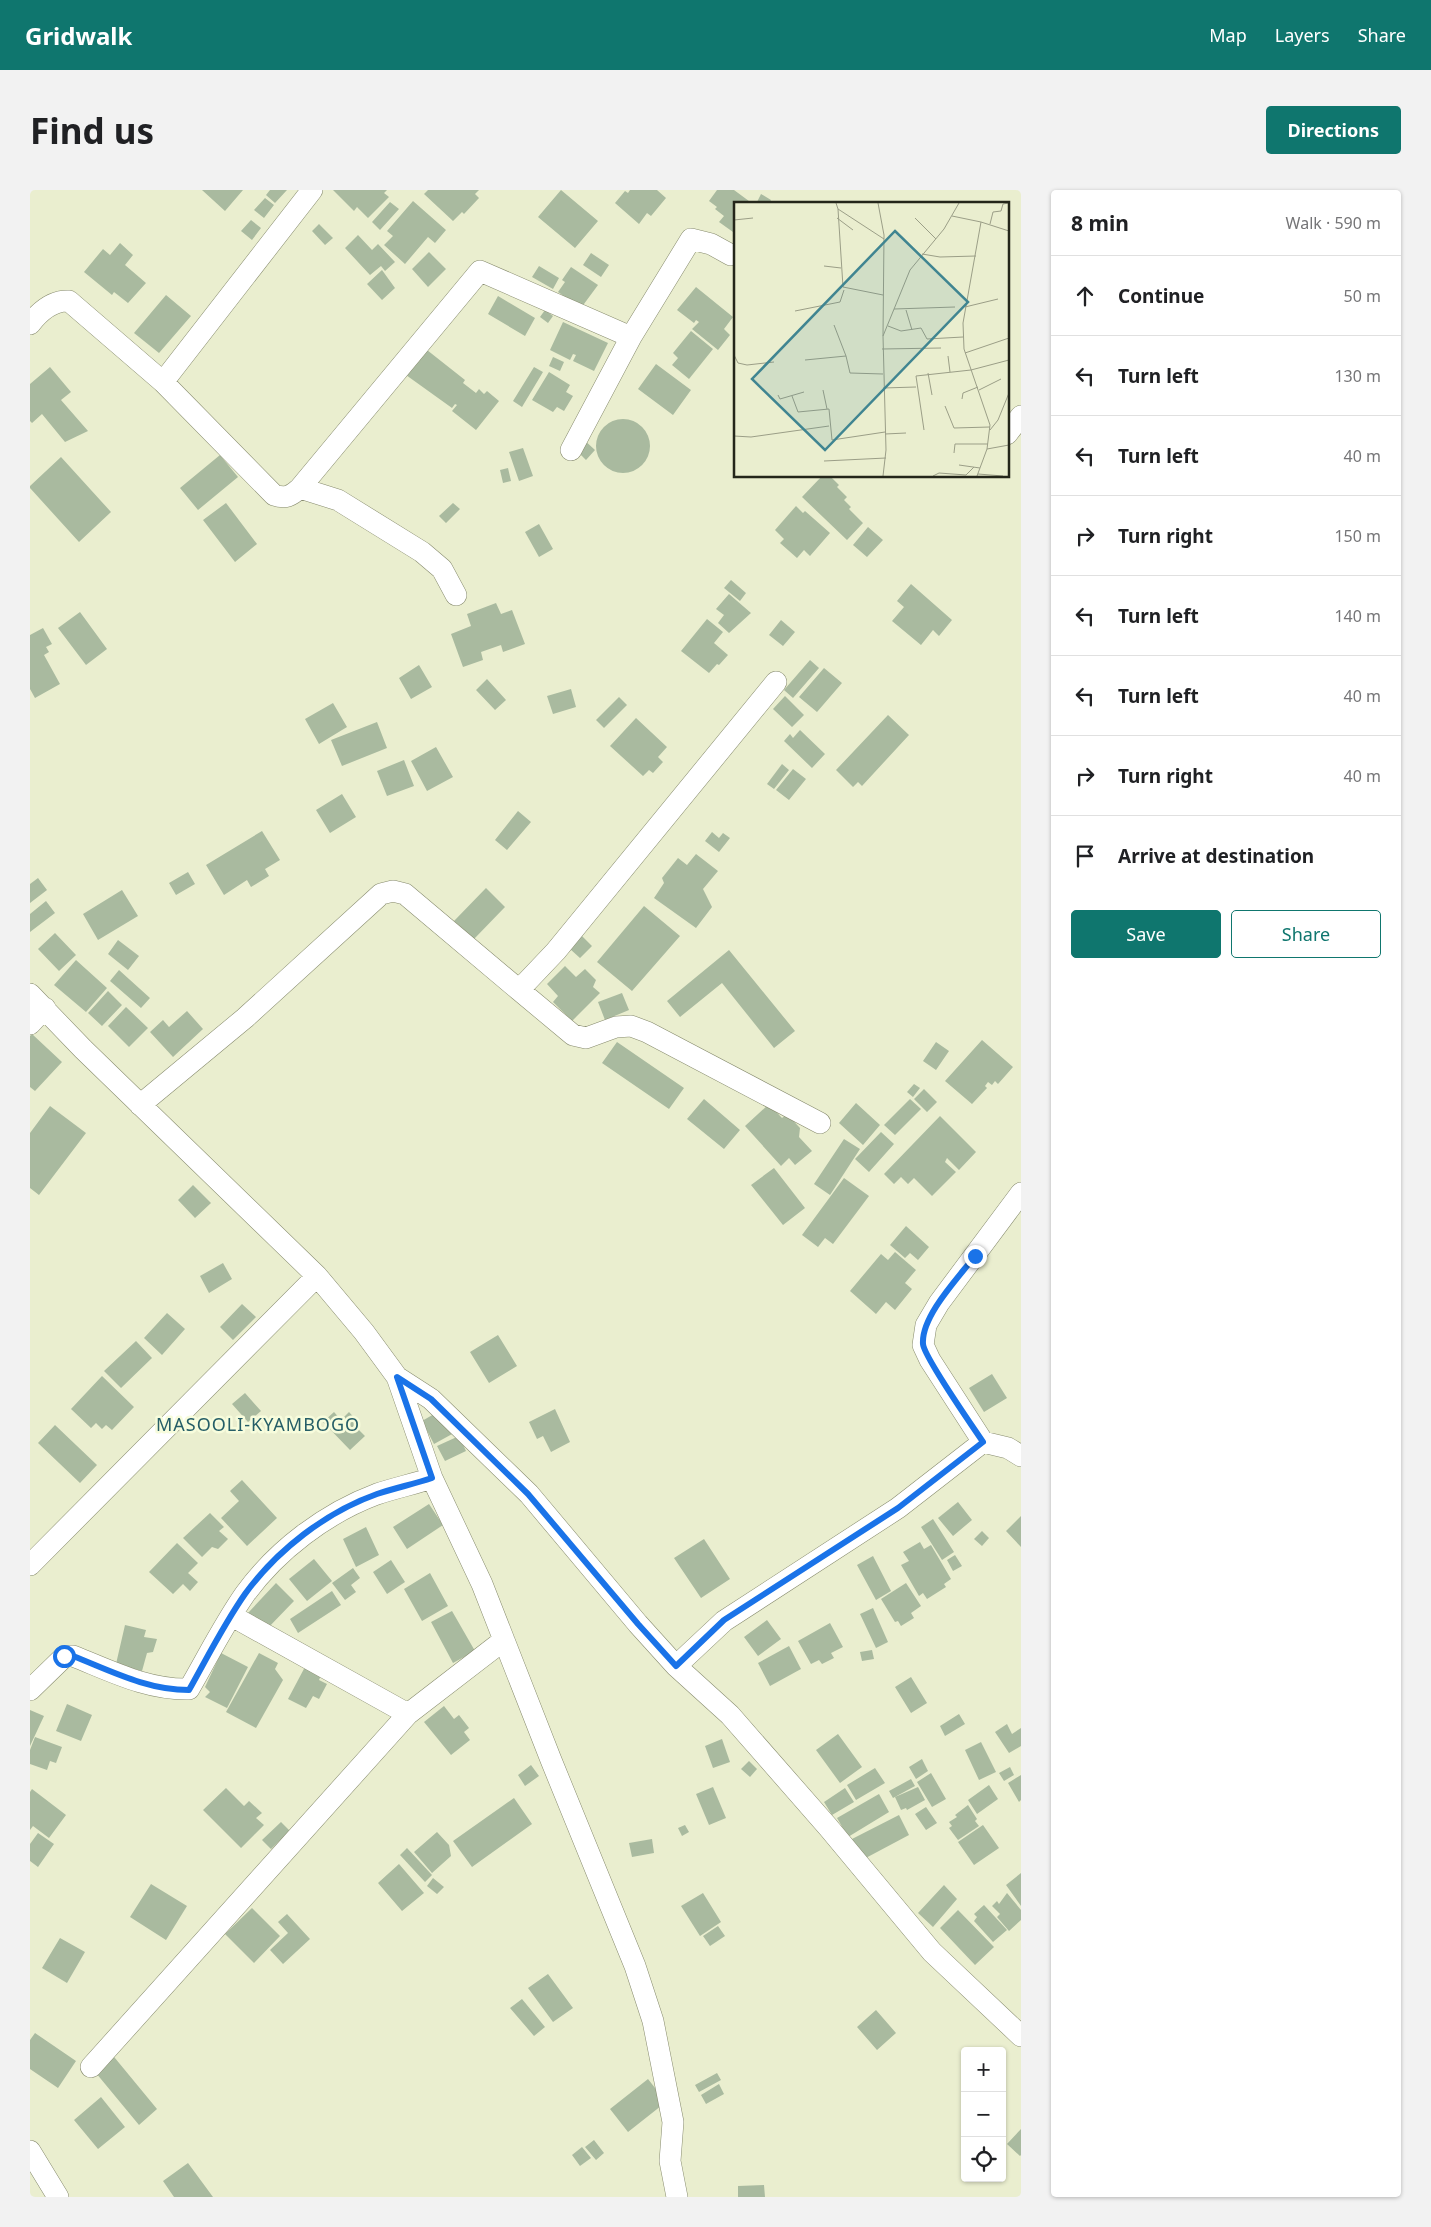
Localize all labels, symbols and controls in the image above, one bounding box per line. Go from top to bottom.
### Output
text: Gridwalk [25,19,132,52]
text: Map [1209,23,1247,47]
text: Layers [1275,23,1330,47]
text: Share [1358,23,1406,47]
button: Directions [1266,106,1401,154]
text: Find us [30,107,154,154]
inset map [734,202,1008,478]
text: 8 min [1071,209,1129,237]
text: Walk · 590 m [1286,212,1381,234]
icon: ahead [1071,282,1099,310]
text: Continue [1118,283,1204,309]
text: 50 m [1344,285,1381,307]
icon: left [1071,362,1099,390]
text: Turn left [1118,363,1199,389]
text: 130 m [1334,365,1381,387]
icon: left [1071,442,1099,470]
text: Turn left [1118,443,1199,469]
text: 40 m [1344,445,1381,467]
icon: right [1071,522,1099,550]
text: Turn right [1118,523,1213,549]
text: 150 m [1334,525,1381,547]
icon: left [1071,602,1099,630]
text: Turn left [1118,603,1199,629]
text: 140 m [1334,605,1381,627]
icon: left [1071,682,1099,710]
text: Turn left [1118,683,1199,709]
text: 40 m [1344,685,1381,707]
icon: right [1071,762,1099,790]
text: Turn right [1118,763,1213,789]
text: 40 m [1344,765,1381,787]
icon: arrive [1071,842,1099,870]
text: Arrive at destination [1118,843,1314,869]
button: Save [1071,910,1221,958]
button: Share [1231,910,1381,958]
route end [964,1245,987,1268]
district label: MASOOLI-KYAMBOGO [156,1412,360,1436]
route start [53,1645,76,1668]
map controls [961,2047,1006,2182]
button: + [961,2047,1006,2092]
button: − [961,2092,1006,2137]
button: locate [961,2137,1006,2182]

